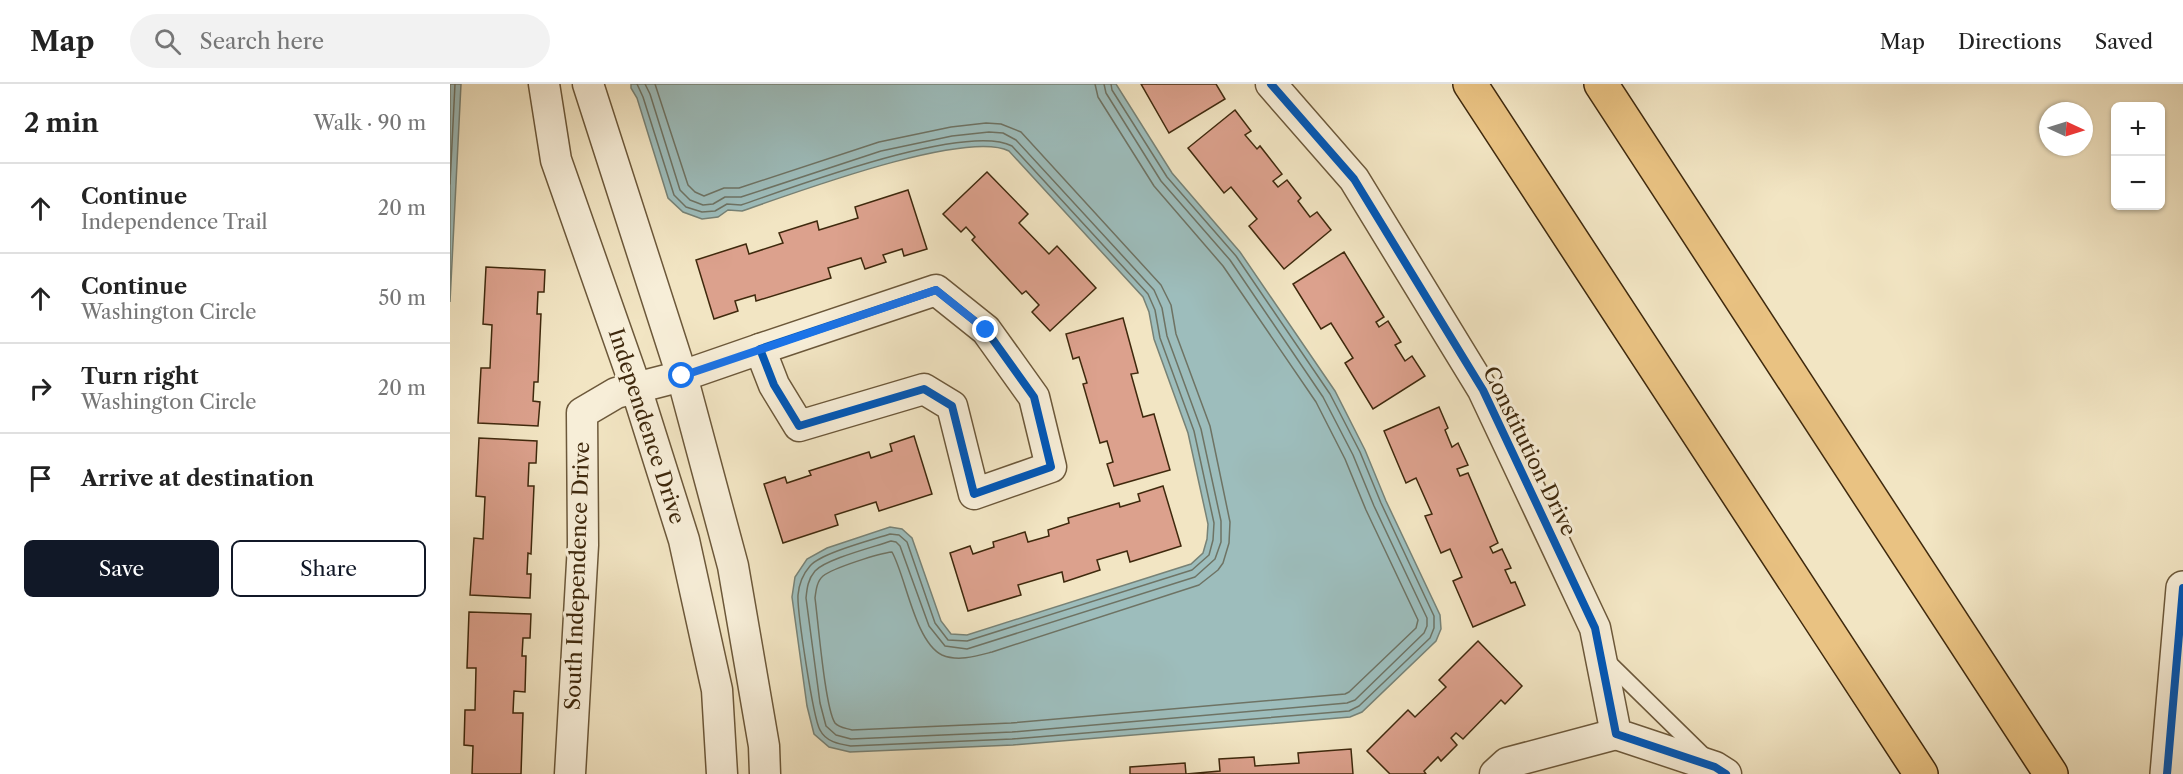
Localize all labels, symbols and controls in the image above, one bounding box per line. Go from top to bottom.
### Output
search box [130,14,550,68]
text: Map [30,24,94,58]
icon: search [151,25,184,58]
text: Search here [199,28,324,55]
text: Map [1880,29,1925,54]
text: Directions [1958,29,2062,54]
text: Saved [2095,29,2153,54]
north arrow [2039,102,2093,156]
map controls [2111,102,2165,210]
button: + [2111,102,2165,156]
text: 2 min [24,107,99,139]
text: Walk · 90 m [314,111,426,135]
button: − [2111,156,2165,210]
text: Continue [81,183,187,210]
icon: ahead [24,192,57,225]
text: 20 m [378,196,426,220]
text: Independence Trail [81,210,268,234]
text: Continue [81,273,187,300]
icon: ahead [24,282,57,315]
text: 50 m [379,286,426,310]
text: Washington Circle [81,300,257,324]
route end [972,316,998,342]
street label: Independence Drive [604,325,690,527]
route start [668,362,694,388]
street label: Constitution Drive [1478,362,1582,540]
text: Turn right [81,363,199,390]
icon: right [24,372,57,405]
text: 20 m [378,376,426,400]
text: Washington Circle [81,390,257,414]
street label: South Independence Drive [560,441,594,711]
icon: arrive [24,462,57,495]
text: Arrive at destination [81,465,314,492]
button: Save [24,540,219,597]
button: Share [231,540,426,597]

